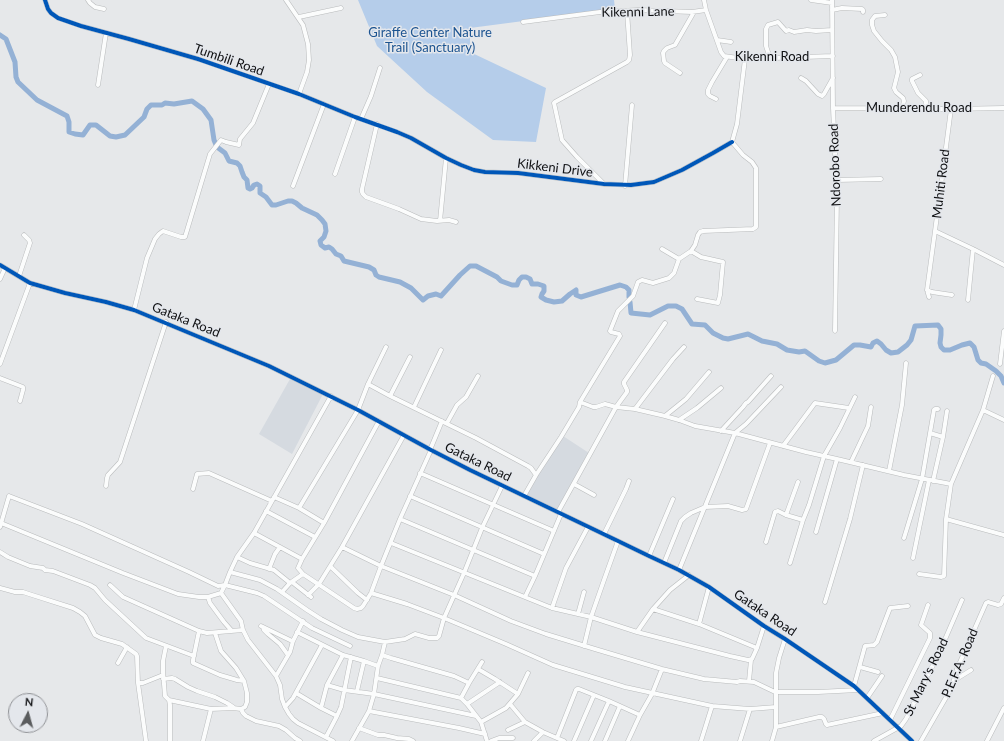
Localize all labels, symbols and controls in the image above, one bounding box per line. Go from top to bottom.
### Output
street label: Kikenni Lane [601,4,675,20]
park label: Giraffe Center Nature Trail (Sanctuary) [368,25,492,56]
street label: Tumbili Road [192,41,266,79]
street label: Kikenni Road [735,49,809,65]
street label: Munderendu Road [866,100,972,116]
street label: Ndorobo Road [826,123,844,207]
street label: Muhiti Road [929,148,953,220]
street label: Kikkeni Drive [516,156,594,180]
street label: Gataka Road [150,299,222,341]
street label: Gataka Road [442,439,514,485]
street label: Gataka Road [731,586,799,640]
street label: P.E.F.A. Road [938,626,982,700]
street label: St Mary's Road [900,635,952,719]
north arrow [8,693,48,733]
text: N [24,695,34,708]

